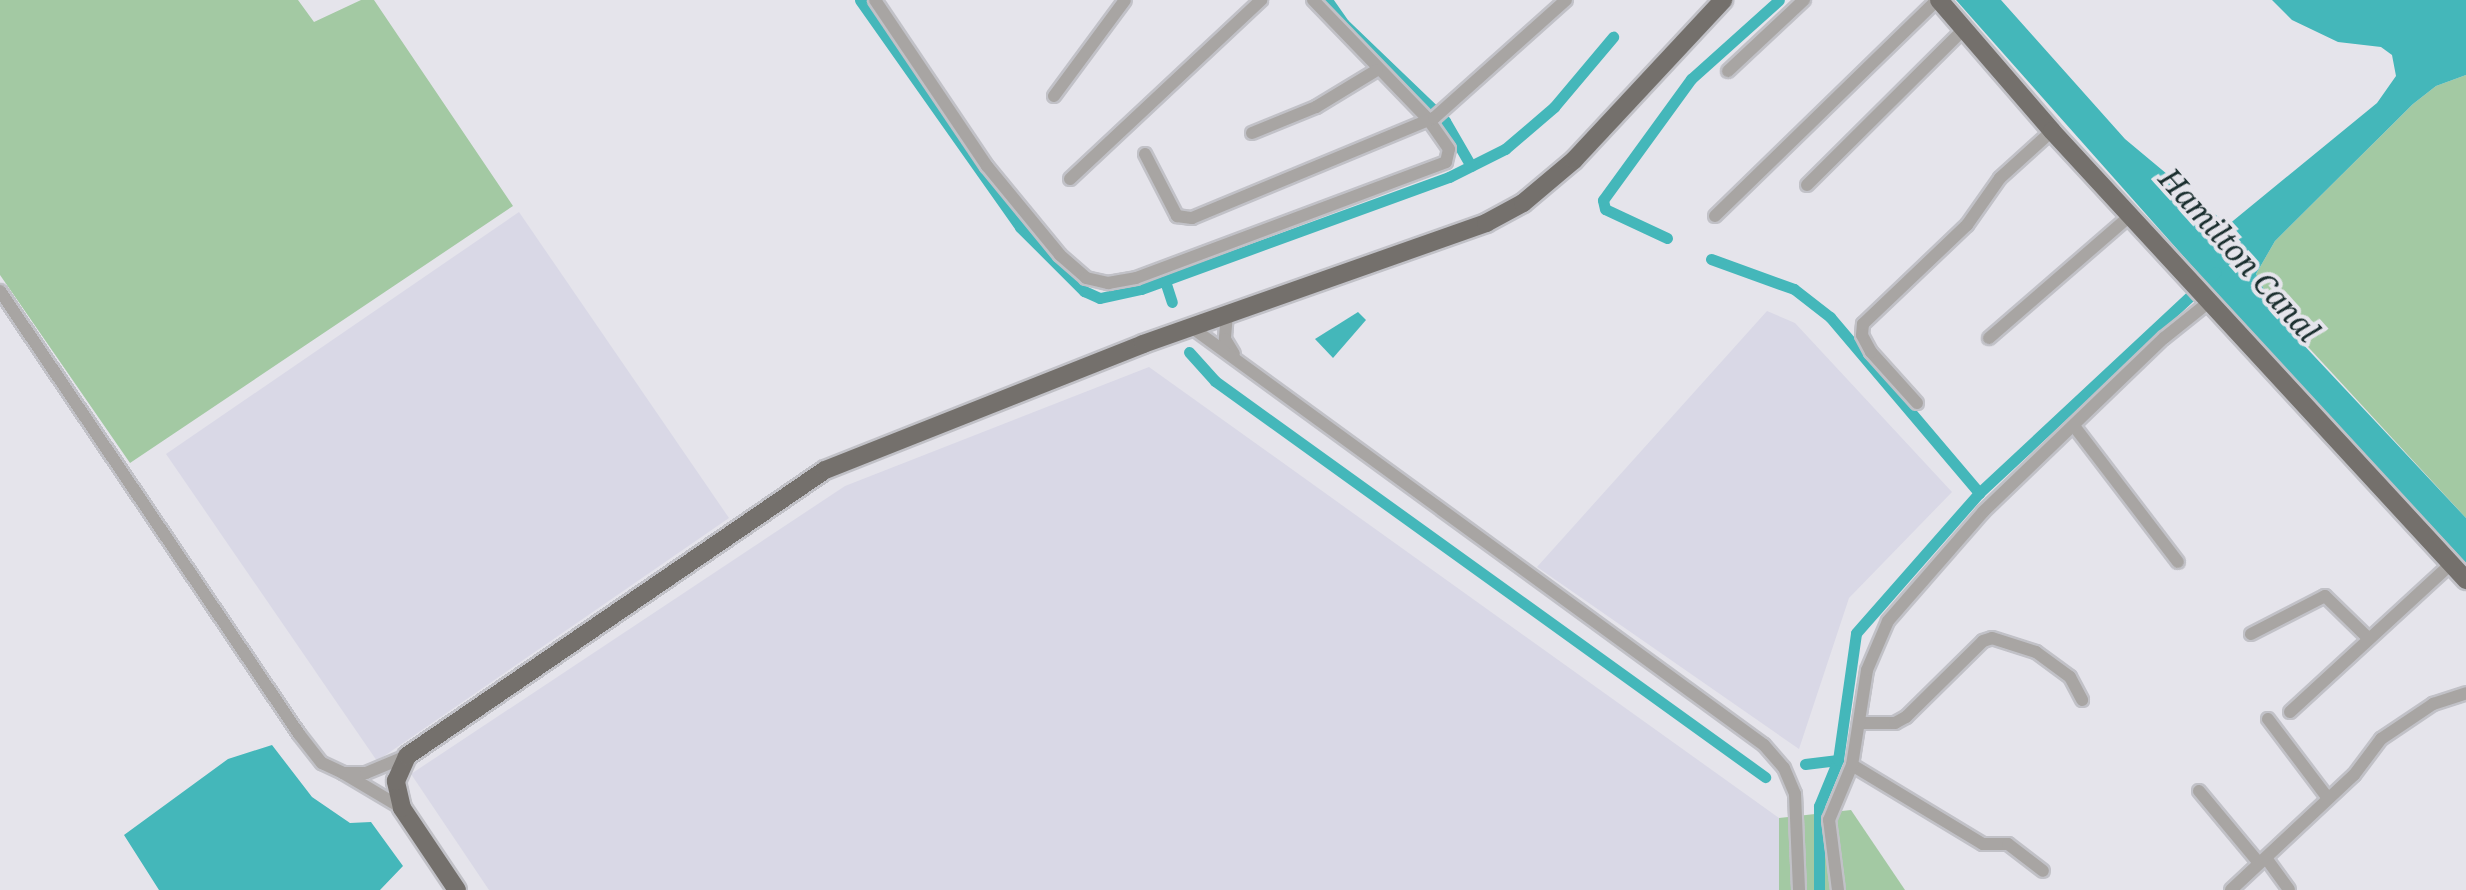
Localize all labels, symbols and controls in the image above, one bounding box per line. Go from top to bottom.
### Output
water label: Hamilton Canal [2152,161,2326,349]

